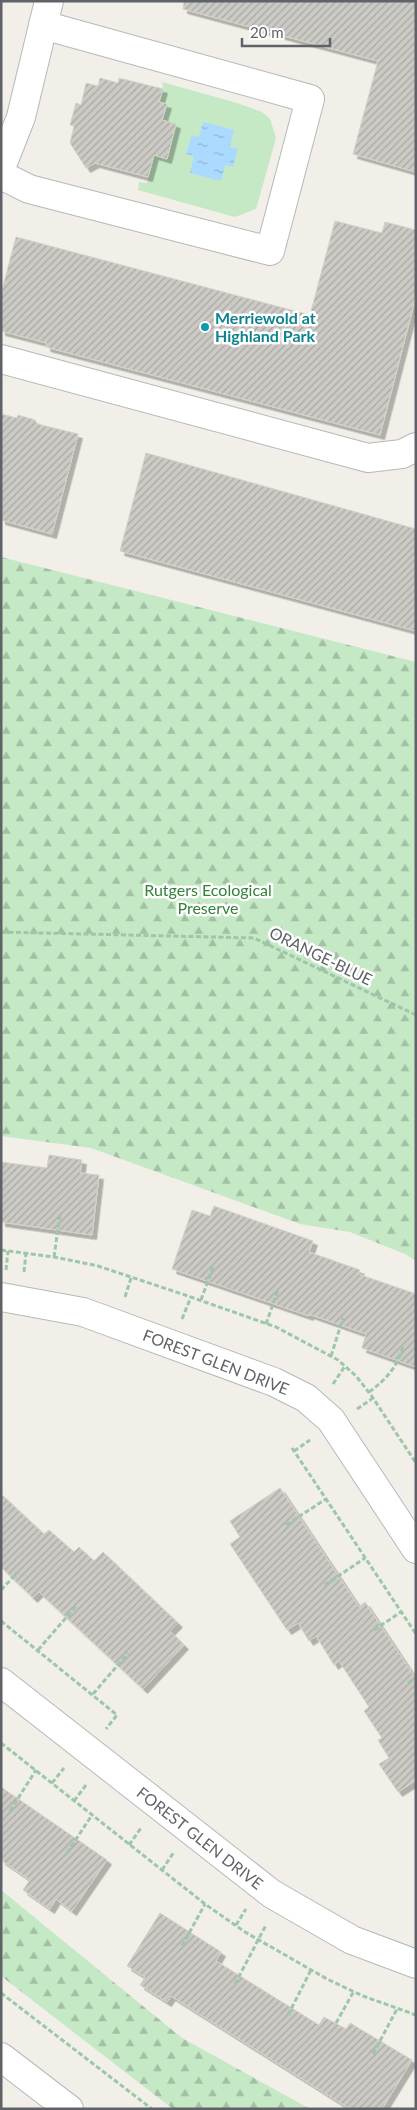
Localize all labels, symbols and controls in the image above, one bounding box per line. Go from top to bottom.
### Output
scale bar [242,15,330,47]
text: 20 m [250,23,284,41]
place label: Merriewold at Highland Park [215,308,316,345]
marker: Merriewold at Highland Park [199,321,211,333]
park label: Rutgers Ecological Preserve [144,880,272,917]
street label: ORANGE-BLUE [267,922,376,989]
street label: FOREST GLEN DRIVE [140,1325,292,1398]
street label: FOREST GLEN DRIVE [133,1782,267,1893]

